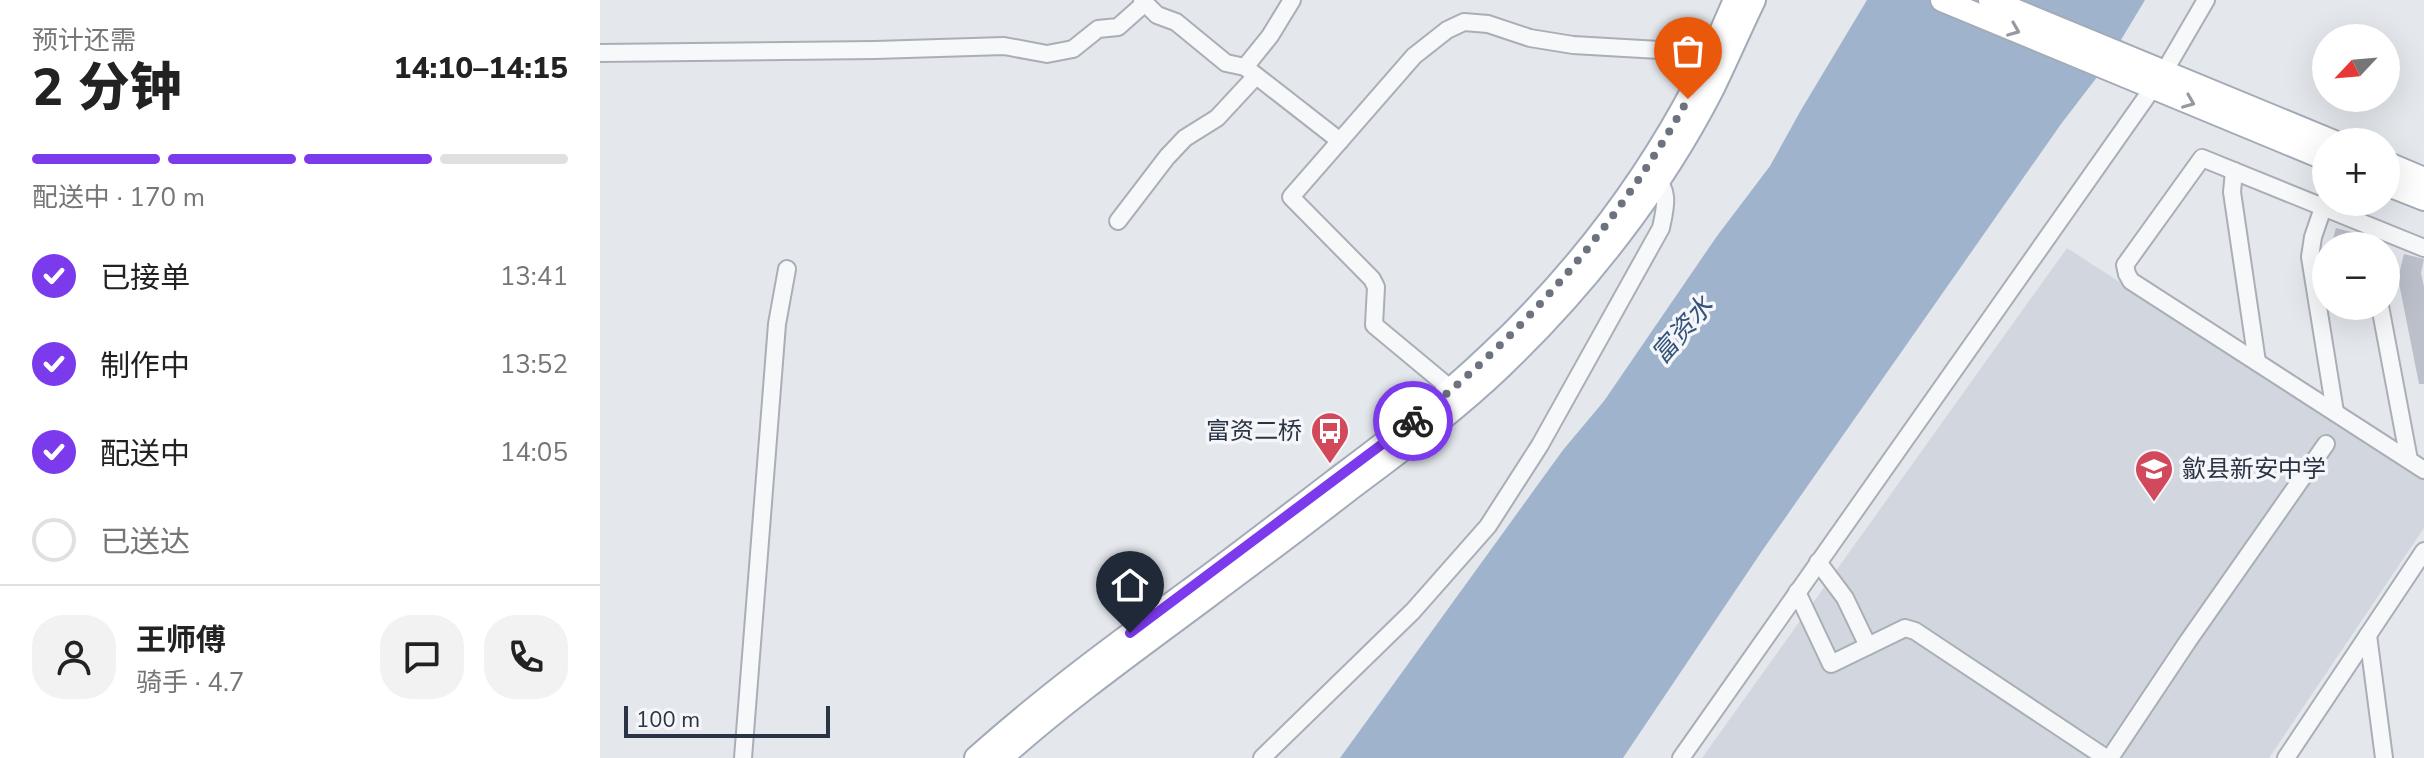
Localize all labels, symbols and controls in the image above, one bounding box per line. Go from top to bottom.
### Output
pin [1654,17,1722,99]
one-way arrow [2006,20,2020,36]
text: 预计还需 [32,23,136,58]
north arrow [2312,24,2400,112]
map controls [2312,24,2400,320]
icon: bag [1666,29,1710,73]
text: 14:10–14:15 [393,48,568,89]
text: 2 分钟 [32,52,182,123]
one-way arrow [2181,92,2195,109]
button: + [2312,128,2400,216]
text: 配送中 · 170 m [32,180,205,215]
button: − [2312,232,2400,320]
icon: check [32,254,76,298]
text: 已接单 [100,258,190,299]
text: 13:41 [500,259,568,294]
water label: 富资水 [1644,289,1722,371]
icon: check [32,342,76,386]
text: 制作中 [100,346,190,387]
text: 13:52 [500,347,568,382]
courier [1373,381,1453,461]
icon: bike [1391,399,1435,443]
bus stop icon: 富资二桥 [1309,410,1351,465]
place label: 富资二桥 [1206,415,1302,447]
icon: check [32,430,76,474]
text: 配送中 [100,434,190,475]
text: 14:05 [500,435,568,470]
school or university icon: 歙县新安中学 [2133,448,2175,503]
place label: 歙县新安中学 [2182,453,2326,485]
text: 已送达 [100,522,190,563]
pin [1096,551,1164,633]
icon: home [1108,563,1152,607]
button: person [32,615,116,699]
button: chat [380,615,464,699]
button: phone [484,615,568,699]
text: 王师傅 [136,620,226,661]
text: 骑手 · 4.7 [136,665,244,700]
scale bar [624,702,830,738]
text: 100 m [636,705,700,735]

